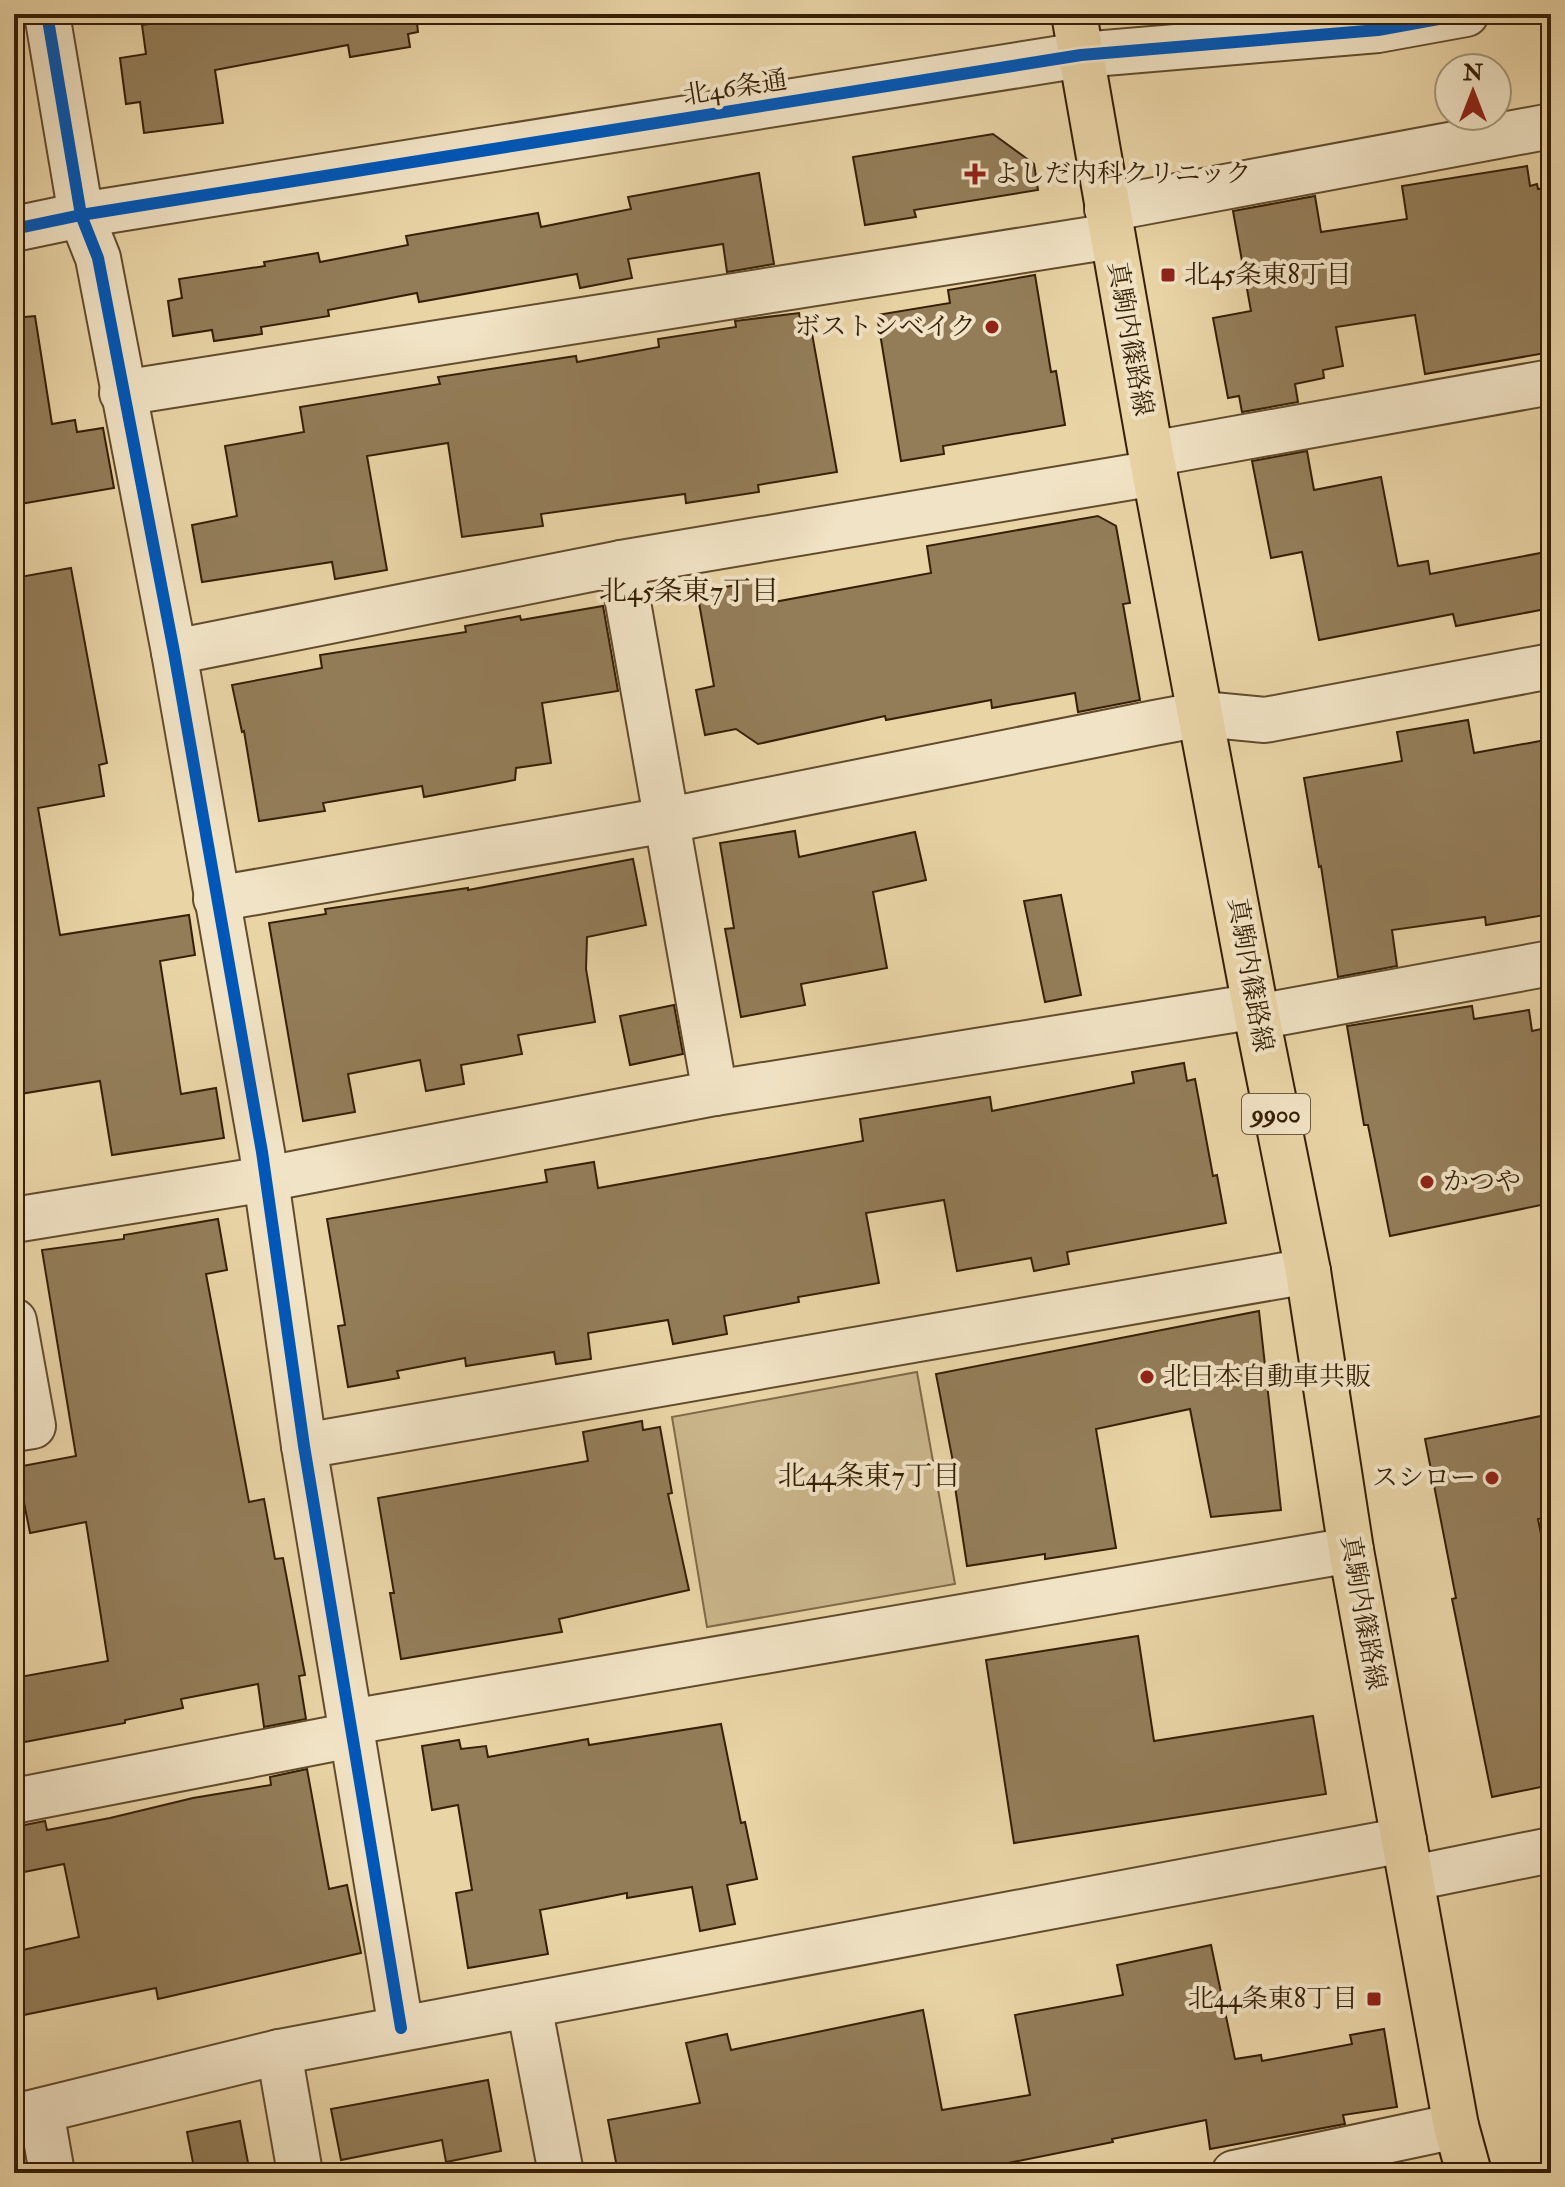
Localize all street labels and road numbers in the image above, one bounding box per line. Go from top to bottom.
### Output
street label: 北46条通 [681,64,789,112]
street label: 真駒内篠路線 [1101,259,1159,419]
street label: 真駒内篠路線 [1221,895,1279,1055]
road number: 9900 [1242,1094,1310,1134]
street label: 真駒内篠路線 [1334,1533,1392,1693]

